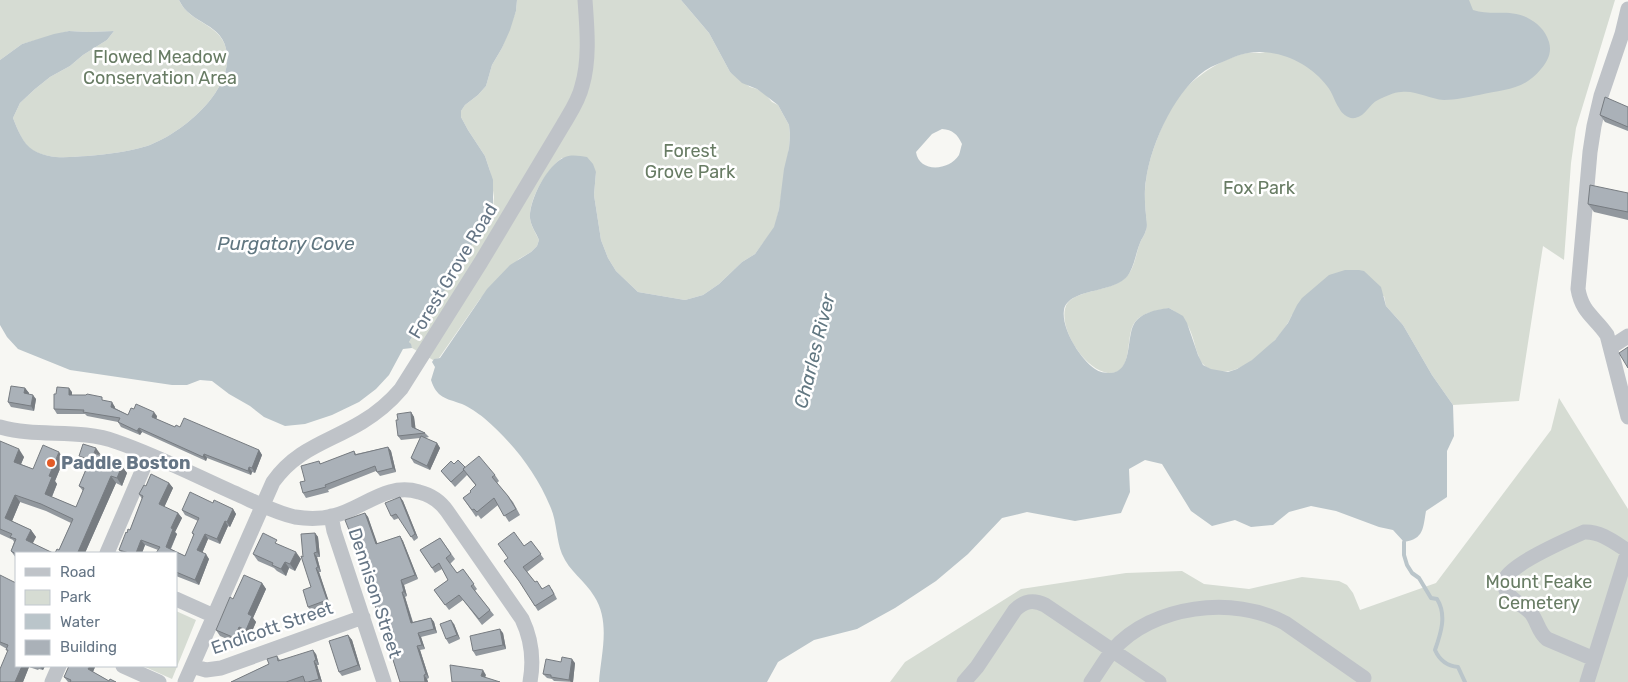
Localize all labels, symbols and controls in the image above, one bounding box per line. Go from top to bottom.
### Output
park label: Flowed Meadow Conservation Area [83,46,237,89]
park label: Forest Grove Park [645,140,736,183]
park label: Fox Park [1223,177,1296,199]
street label: Forest Grove Road [404,199,502,343]
water label: Purgatory Cove [217,232,355,255]
water label: Charles River [789,291,840,411]
place label: Paddle Boston [61,452,191,474]
marker: Paddle Boston [45,457,57,469]
street label: Dennison Street [344,525,406,661]
legend [15,552,178,667]
text: Road [60,563,96,581]
park label: Mount Feake Cemetery [1486,571,1592,614]
text: Park [60,588,91,606]
street label: Endicott Street [208,597,336,659]
text: Water [60,613,100,631]
text: Building [60,638,117,656]

